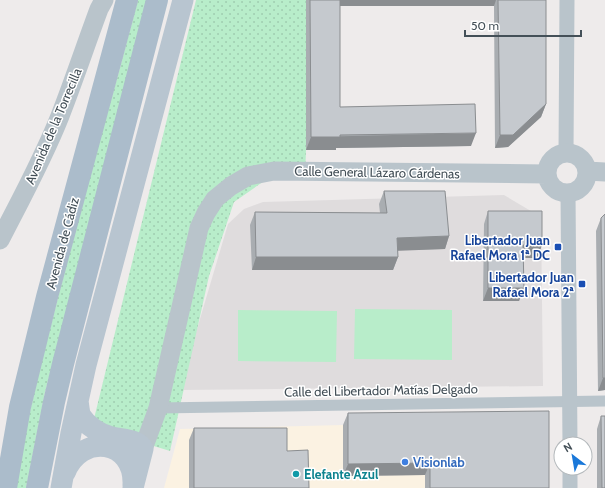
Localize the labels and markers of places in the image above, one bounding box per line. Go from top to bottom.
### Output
place label: Libertador Juan Rafael Mora 1ª DC [450,232,550,263]
marker: Libertador Juan Rafael Mora 1ª DC [553,242,563,252]
place label: Libertador Juan Rafael Mora 2ª [489,269,574,300]
marker: Libertador Juan Rafael Mora 2ª [577,279,587,289]
place label: Visionlab [413,454,465,470]
marker: Visionlab [400,457,410,467]
place label: Elefante Azul [304,466,379,482]
marker: Elefante Azul [291,469,301,479]

